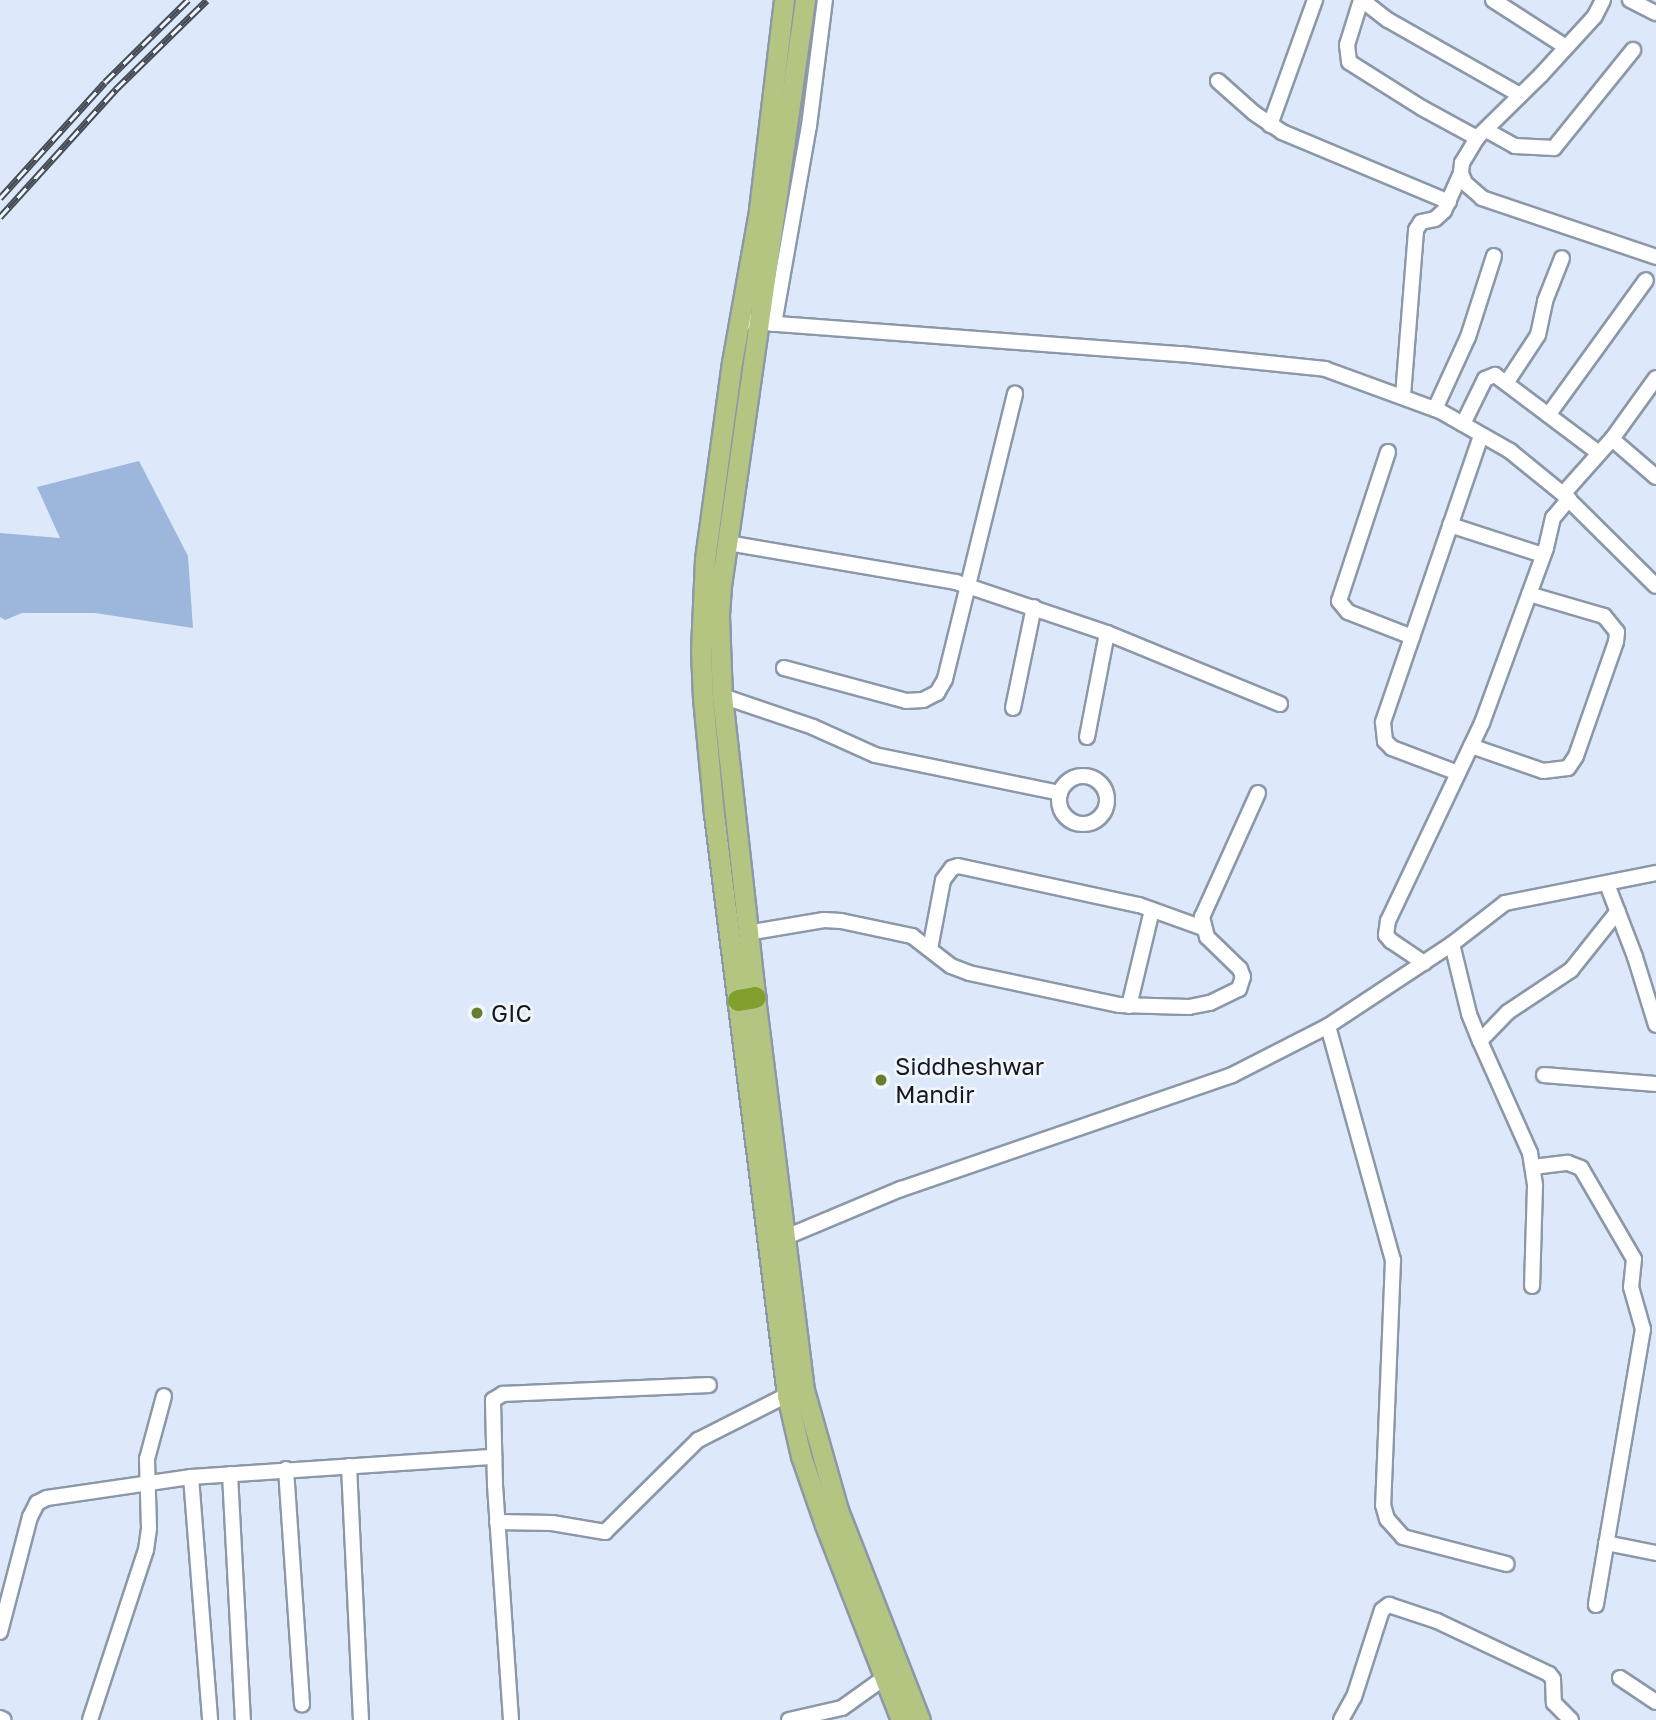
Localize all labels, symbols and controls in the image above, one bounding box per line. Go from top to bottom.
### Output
place label: GIC [491,999,532,1027]
marker: GIC [469,1005,485,1021]
place label: Siddheshwar Mandir [895,1052,1044,1108]
marker: Siddheshwar Mandir [873,1072,889,1088]

